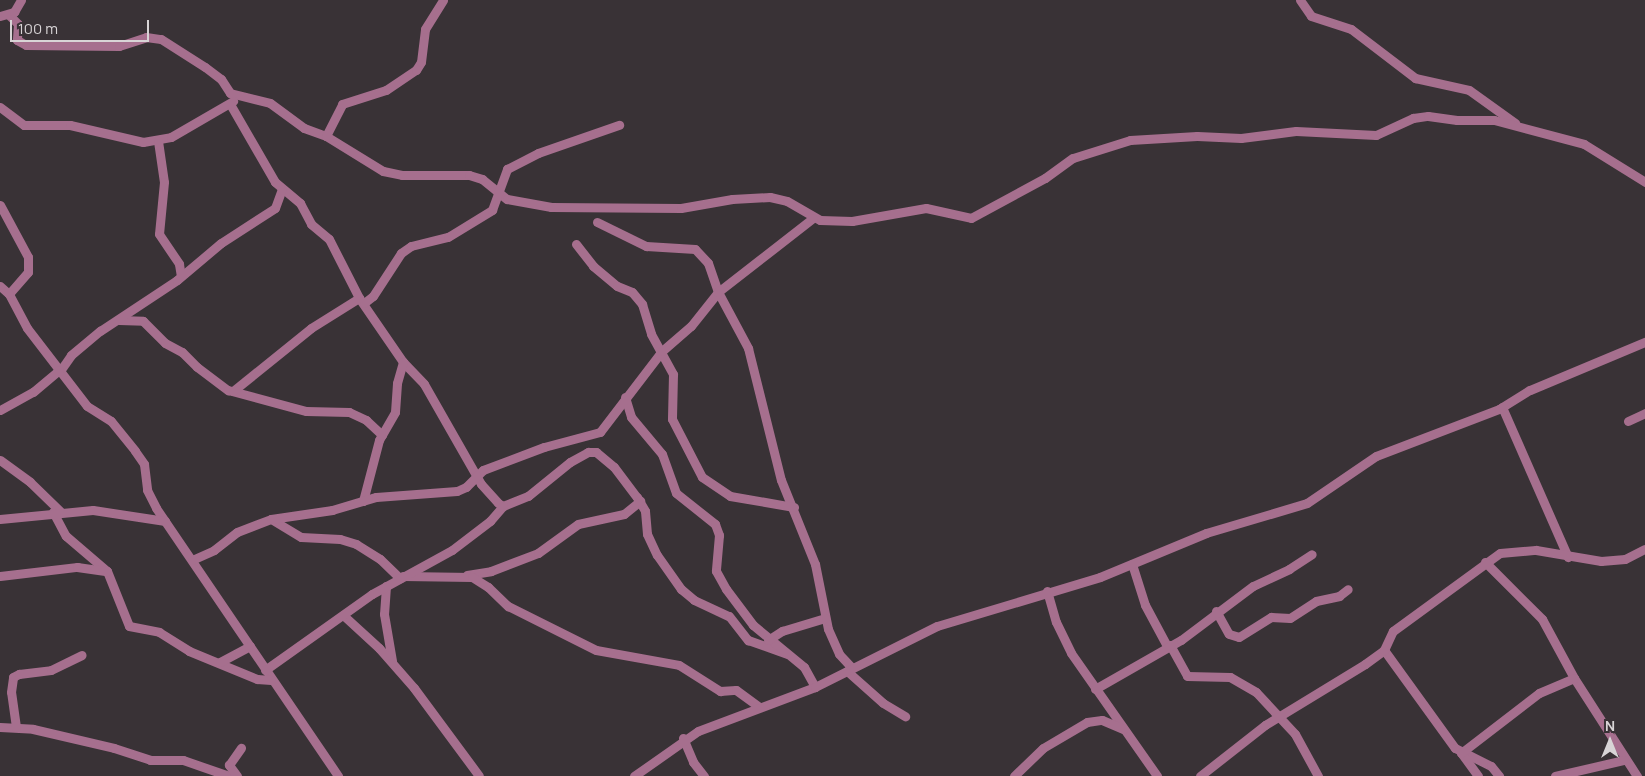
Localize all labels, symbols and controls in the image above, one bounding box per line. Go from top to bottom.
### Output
scale bar [12,10,151,42]
text: 100 m [18,18,58,39]
north arrow [1585,716,1635,766]
text: N [1605,716,1615,735]

